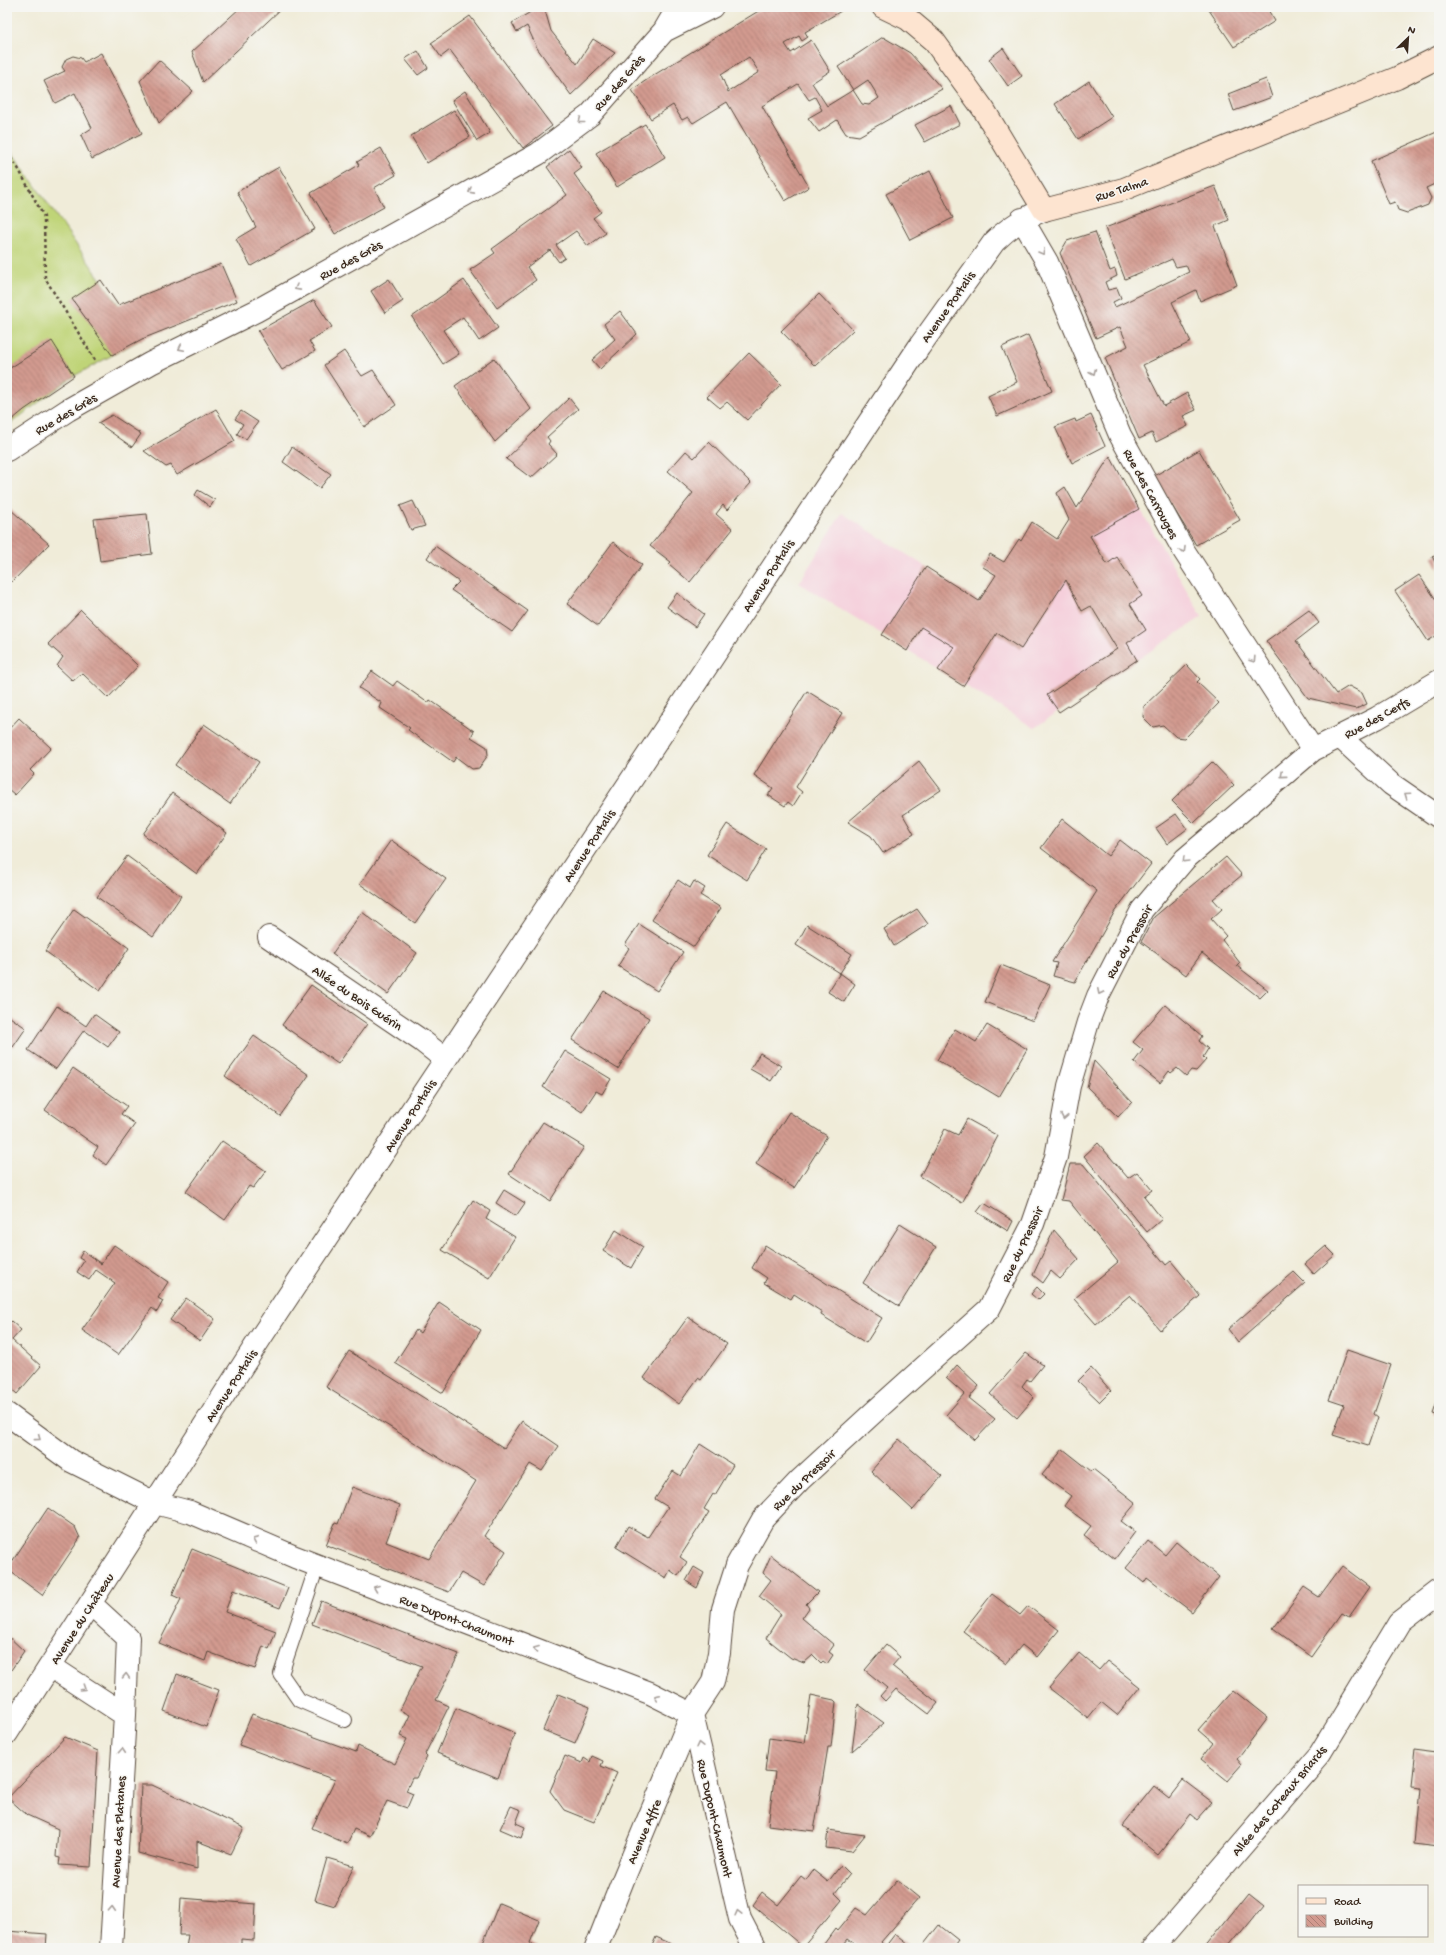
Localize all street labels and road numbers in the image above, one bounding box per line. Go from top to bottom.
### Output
street label: Rue des Grès [592,52,649,115]
street label: Rue Talma [1094,175,1151,206]
street label: Rue des Grès [317,237,386,285]
street label: Avenue Portalis [919,268,980,346]
street label: Rue des Grès [33,390,101,439]
street label: Rue des Carrouges [1119,447,1181,543]
street label: Avenue Portalis [740,536,799,616]
street label: Rue des Cerfs [1342,695,1413,743]
street label: Avenue Portalis [561,806,620,886]
street label: Rue du Pressoir [1104,902,1157,982]
street label: Allée du Bois Guérin [309,963,405,1035]
street label: Avenue Portalis [382,1076,441,1156]
street label: Rue du Pressoir [999,1204,1048,1285]
street label: Avenue Portalis [203,1346,262,1426]
street label: Rue du Pressoir [770,1446,840,1515]
street label: Avenue du Château [47,1570,118,1668]
street label: Rue Dupont-Chaumont [397,1593,517,1651]
street label: Allée des Coteaux Briards [1229,1742,1331,1860]
street label: Rue Dupont-Chaumont [693,1758,735,1881]
street label: Avenue des Platanes [109,1775,130,1888]
street label: Avenue Affre [625,1797,666,1867]

